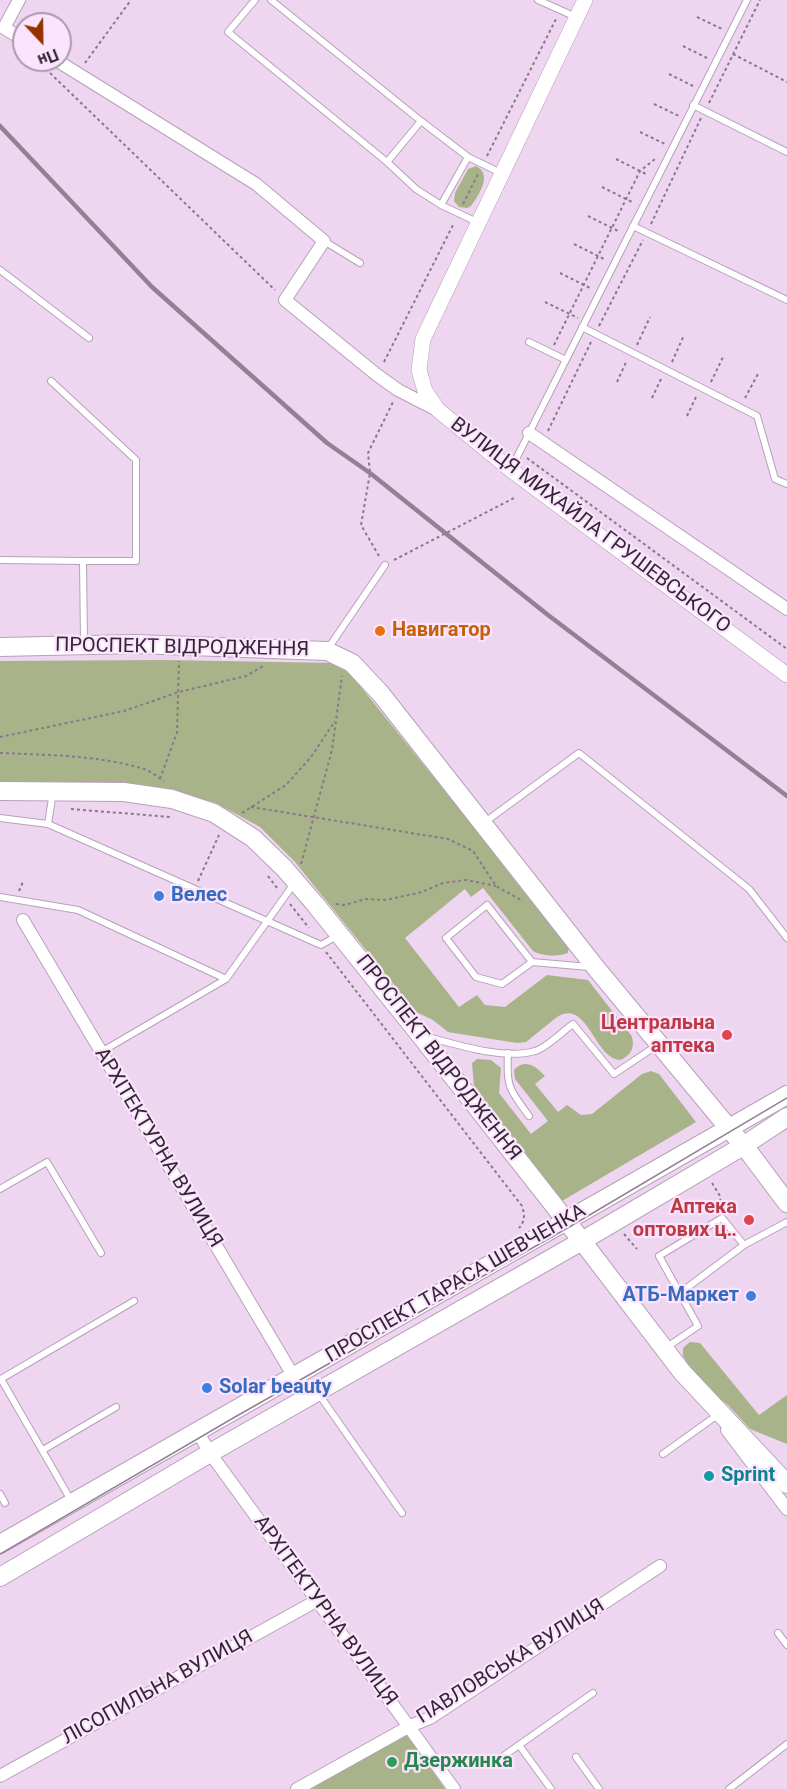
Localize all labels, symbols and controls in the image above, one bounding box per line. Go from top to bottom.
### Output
north arrow [12,12,72,72]
text: Пн [35,45,61,70]
street label: ВУЛИЦЯ МИХАЙЛА ГРУШЕВСЬКОГО [445,413,735,639]
place label: Навигатор [392,619,491,643]
marker: Навигатор [373,624,387,638]
street label: ПРОСПЕКТ ВІДРОДЖЕННЯ [55,634,309,662]
place label: Велес [171,884,227,908]
marker: Велес [152,889,166,903]
street label: ПРОСПЕКТ ВІДРОДЖЕННЯ [350,951,526,1165]
place label: Центральна аптека [601,1012,715,1059]
marker: Центральна аптека [720,1028,734,1042]
street label: АРХІТЕКТУРНА ВУЛИЦЯ [89,1044,227,1252]
place label: Аптека оптових ц‥ [633,1196,737,1243]
street label: ПРОСПЕКТ ТАРАСА ШЕВЧЕНКА [322,1200,590,1368]
marker: Аптека оптових ц‥ [742,1213,756,1227]
place label: АТБ-Маркет [623,1284,739,1308]
marker: АТБ-Маркет [744,1289,758,1303]
place label: Solar beauty [219,1376,332,1400]
marker: Solar beauty [200,1381,214,1395]
place label: Sprint [721,1464,775,1488]
marker: Sprint [702,1469,716,1483]
street label: АРХІТЕКТУРНА ВУЛИЦЯ [248,1511,402,1711]
street label: ПАВЛОВСЬКА ВУЛИЦЯ [413,1594,609,1730]
street label: ЛІСОПИЛЬНА ВУЛИЦЯ [58,1626,258,1750]
place label: Дзержинка [404,1750,513,1774]
marker: Дзержинка [385,1755,399,1769]

